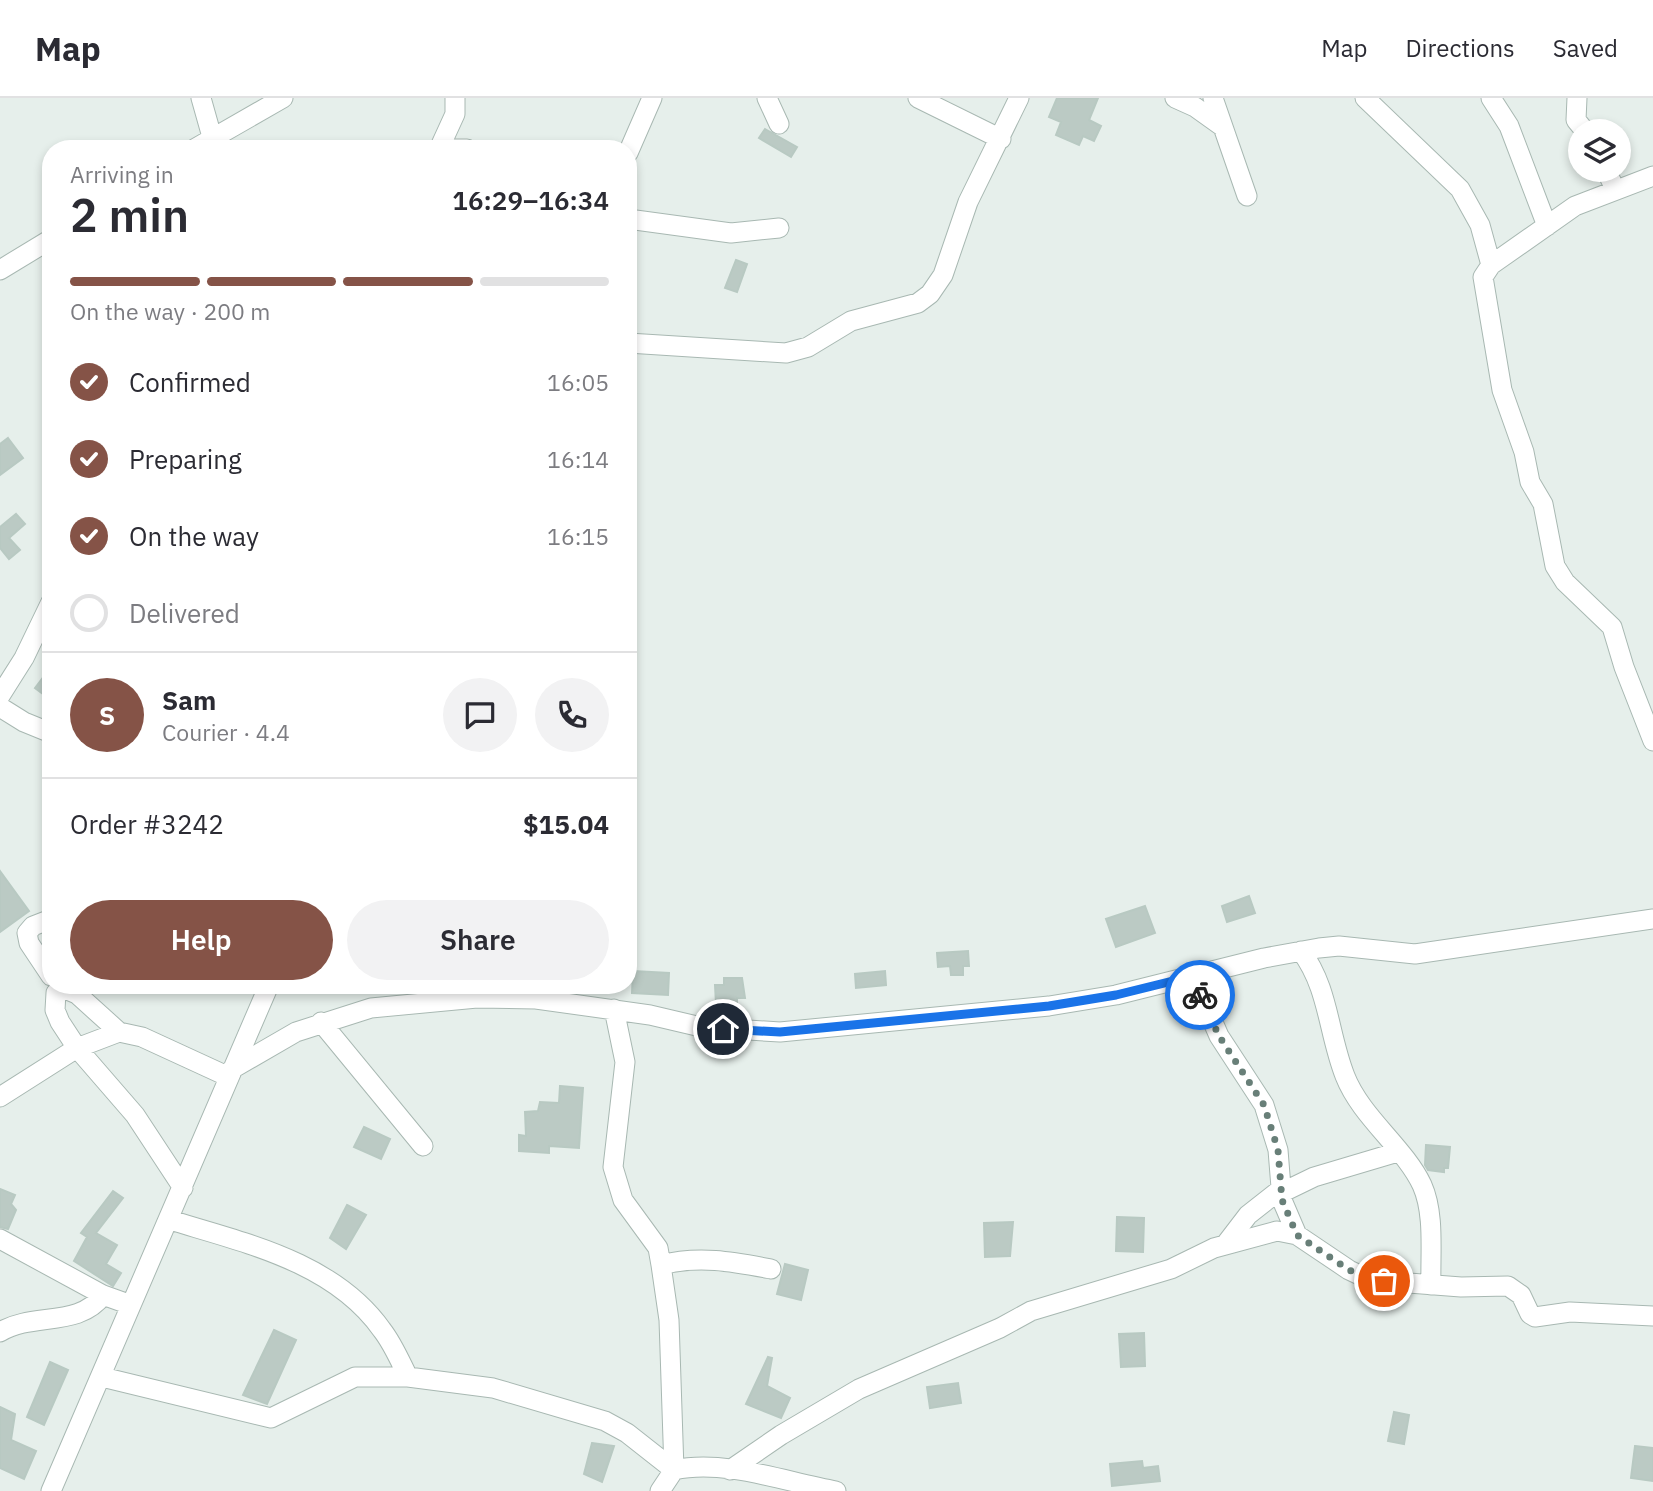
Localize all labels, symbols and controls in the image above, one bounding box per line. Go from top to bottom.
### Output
text: Map [35,27,101,70]
text: Map [1321,32,1367,64]
text: Directions [1405,32,1515,64]
text: Saved [1553,32,1618,64]
map controls [1568,119,1631,182]
button: layers [1568,119,1631,182]
text: Arriving in [70,159,174,189]
text: 16:29–16:34 [452,183,609,217]
text: 2 min [70,185,189,245]
text: On the way · 200 m [70,296,270,326]
icon: check [70,363,108,401]
text: Confirmed [129,365,251,399]
text: 16:05 [547,367,609,397]
icon: check [70,440,108,478]
text: Preparing [129,442,242,476]
text: 16:14 [547,444,609,474]
icon: check [70,517,108,555]
text: On the way [129,519,259,553]
text: 16:15 [547,521,609,551]
text: Delivered [129,596,240,630]
button: chat [443,678,517,752]
button: phone [535,678,609,752]
text: Sam [162,683,216,717]
text: S [99,698,115,732]
text: Courier · 4.4 [162,717,290,747]
text: Order #3242 [70,807,224,841]
text: $15.04 [523,807,609,841]
button: Help [70,900,333,980]
button: Share [347,900,609,980]
courier [1165,960,1235,1030]
icon: bike [1181,976,1219,1014]
pin [693,999,753,1059]
icon: home [704,1010,742,1048]
pin [1354,1251,1414,1311]
icon: bag [1365,1262,1403,1300]

